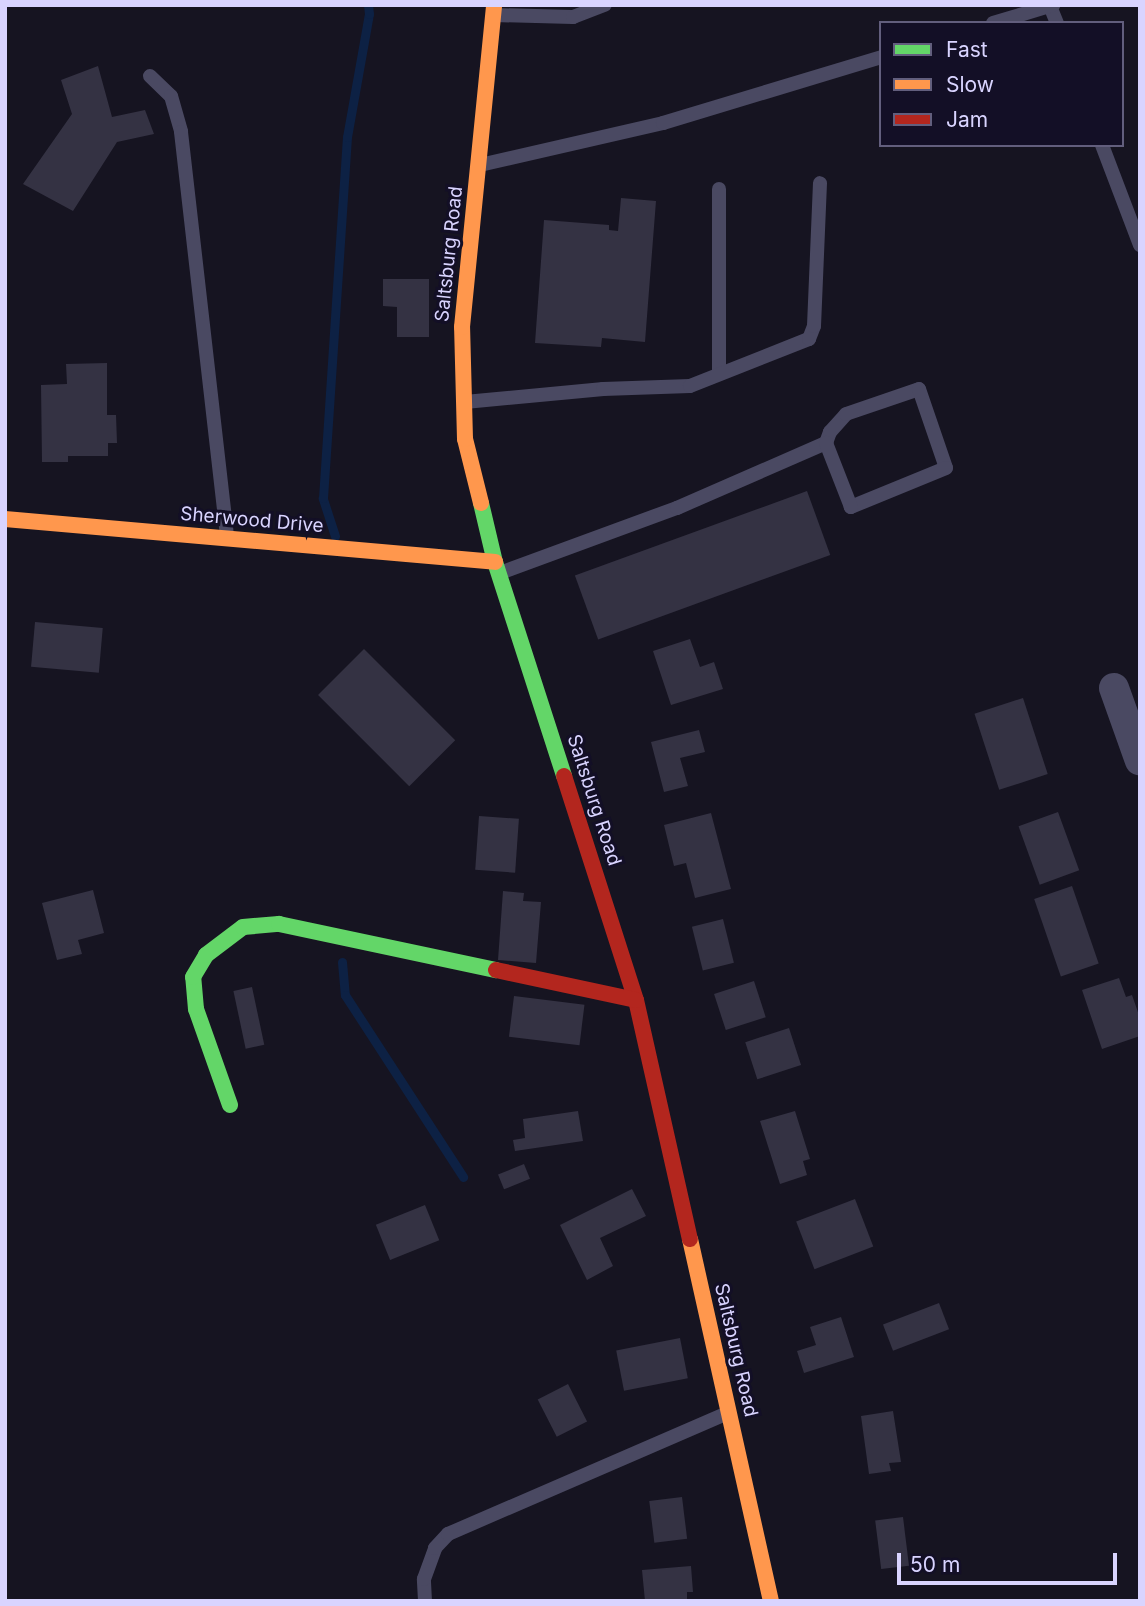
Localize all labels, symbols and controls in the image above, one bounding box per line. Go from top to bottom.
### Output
legend [879,21,1124,147]
text: Fast [946,37,988,62]
text: Slow [946,72,994,97]
text: Jam [946,107,988,132]
street label: Saltsburg Road [431,185,467,323]
street label: Sherwood Drive [179,502,325,538]
street label: Saltsburg Road [562,732,626,868]
street label: Saltsburg Road [710,1281,762,1419]
scale bar [900,1540,1120,1584]
text: 50 m [910,1552,960,1577]

